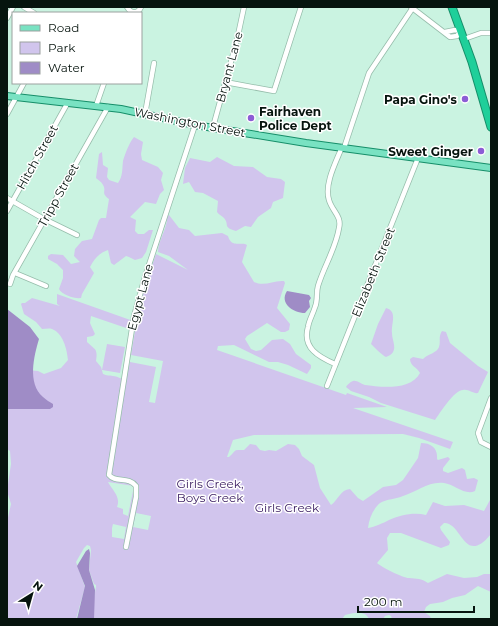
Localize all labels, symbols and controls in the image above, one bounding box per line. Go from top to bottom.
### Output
legend [12,12,142,84]
text: Road [48,20,79,35]
street label: Bryant Lane [212,30,246,104]
text: Park [48,40,76,55]
text: Water [48,60,85,75]
place label: Papa Gino's [384,92,458,107]
marker: Papa Gino's [460,94,470,104]
street label: Washington Street [133,104,247,140]
place label: Fairhaven Police Dept [259,104,332,133]
marker: Fairhaven Police Dept [246,113,256,123]
street label: Hitch Street [13,122,61,192]
place label: Sweet Ginger [388,144,473,159]
marker: Sweet Ginger [476,146,486,156]
street label: Tripp Street [34,160,82,229]
street label: Elizabeth Street [348,225,398,319]
street label: Egypt Lane [124,262,156,332]
park label: Girls Creek, Boys Creek [177,476,244,505]
park label: Girls Creek [255,500,320,515]
north arrow [12,574,52,614]
text: N [30,578,46,594]
scale bar [358,588,474,614]
text: 200 m [364,594,403,609]

